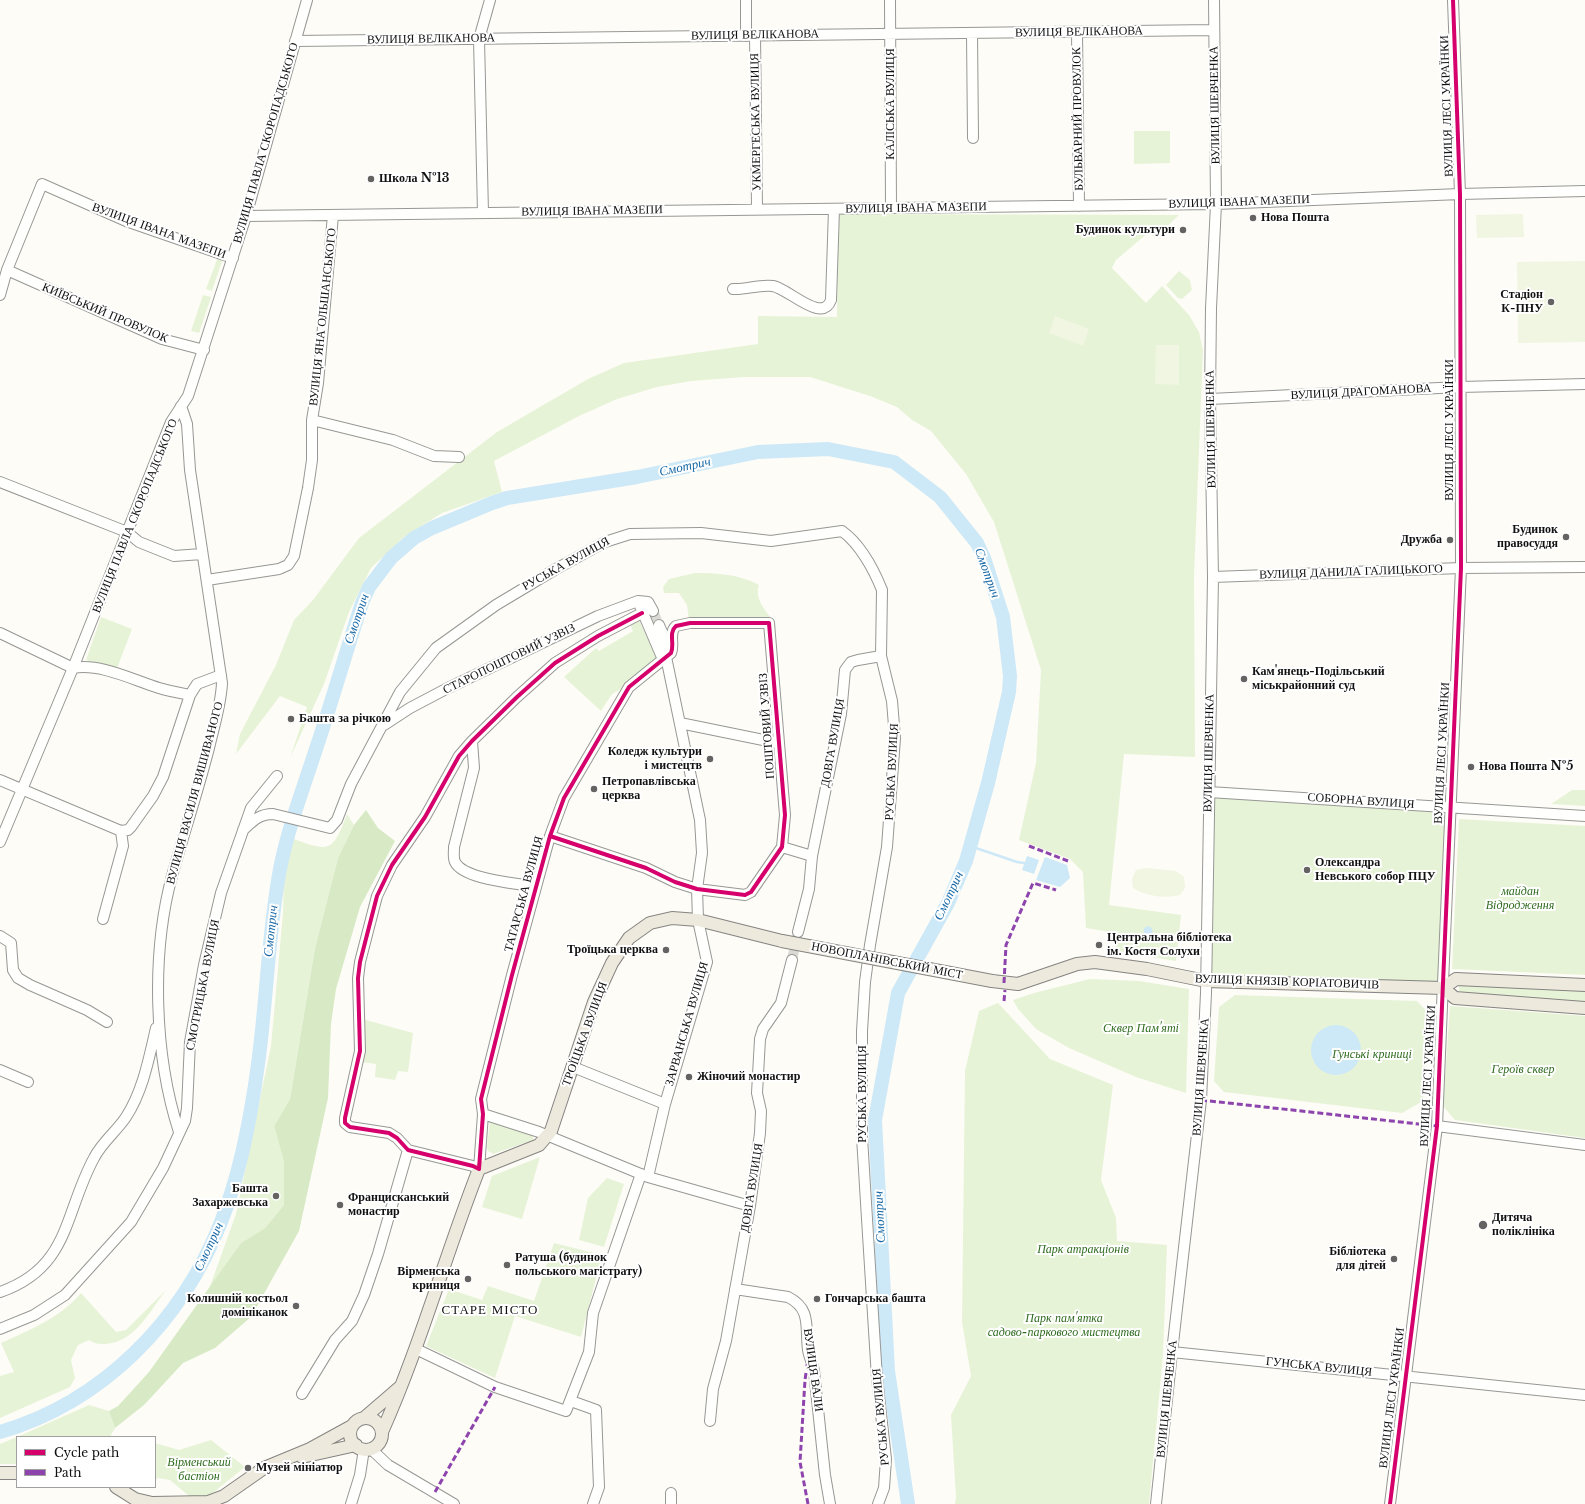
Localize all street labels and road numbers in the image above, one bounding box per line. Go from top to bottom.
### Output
street label: ВУЛИЦЯ ВЕЛІКАНОВА [1015,24,1143,40]
street label: ВУЛИЦЯ ВЕЛІКАНОВА [691,27,819,43]
street label: ВУЛИЦЯ ВЕЛІКАНОВА [367,31,495,47]
street label: ВУЛИЦЯ ЛЕСІ УКРАЇНКИ [1437,35,1457,177]
street label: ВУЛИЦЯ ПАВЛА СКОРОПАДСЬКОГО [230,41,302,245]
street label: ВУЛИЦЯ ШЕВЧЕНКА [1207,46,1223,164]
street label: БУЛЬВАРНИЙ ПРОВУЛОК [1070,47,1086,191]
street label: КАЛІСЬКА ВУЛИЦЯ [884,48,898,160]
street label: УКМЕРГЕСЬКА ВУЛИЦЯ [748,53,764,191]
street label: ВУЛИЦЯ ІВАНА МАЗЕПИ [1168,192,1310,212]
street label: ВУЛИЦЯ ІВАНА МАЗЕПИ [90,200,228,262]
street label: ВУЛИЦЯ ІВАНА МАЗЕПИ [845,200,987,216]
street label: ВУЛИЦЯ ІВАНА МАЗЕПИ [521,203,663,219]
street label: ВУЛИЦЯ ЯНА ОЛЬШАНСЬКОГО [306,227,340,407]
street label: КИЇВСЬКИЙ ПРОВУЛОК [40,280,170,346]
street label: ВУЛИЦЯ ЛЕСІ УКРАЇНКИ [1443,359,1457,501]
street label: ВУЛИЦЯ ШЕВЧЕНКА [1203,370,1219,488]
street label: ВУЛИЦЯ ДРАГОМАНОВА [1290,381,1432,403]
street label: ВУЛИЦЯ ПАВЛА СКОРОПАДСЬКОГО [89,417,181,615]
street label: РУСЬКА ВУЛИЦЯ [520,534,612,594]
street label: ВУЛИЦЯ ДАНИЛА ГАЛИЦЬКОГО [1259,562,1443,582]
street label: СТАРОПОШТОВИЙ УЗВІЗ [441,621,577,697]
street label: ПОШТОВИЙ УЗВІЗ [756,672,778,780]
street label: ВУЛИЦЯ ЛЕСІ УКРАЇНКИ [1431,682,1453,824]
street label: ВУЛИЦЯ ШЕВЧЕНКА [1201,694,1217,812]
street label: ДОВГА ВУЛИЦЯ [818,697,848,789]
street label: ВУЛИЦЯ ВАСИЛЯ ВИШИВАНОГО [164,700,226,886]
street label: РУСЬКА ВУЛИЦЯ [882,723,902,821]
street label: СОБОРНА ВУЛИЦЯ [1307,790,1415,812]
street label: ТАТАРСЬКА ВУЛИЦЯ [502,835,546,953]
street label: СМОТРИЦЬКА ВУЛИЦЯ [183,918,223,1052]
street label: НОВОПЛАНІВСЬКИЙ МІСТ [810,939,964,983]
street label: ЗАРВАНСЬКА ВУЛИЦЯ [662,960,712,1088]
street label: ВУЛИЦЯ КНЯЗІВ КОРІАТОВИЧІВ [1195,972,1379,992]
street label: ТРОЇЦЬКА ВУЛИЦЯ [559,980,611,1088]
street label: ВУЛИЦЯ ЛЕСІ УКРАЇНКИ [1417,1005,1439,1147]
street label: ВУЛИЦЯ ШЕВЧЕНКА [1190,1017,1212,1137]
street label: РУСЬКА ВУЛИЦЯ [856,1045,870,1143]
street label: ДОВГА ВУЛИЦЯ [738,1142,766,1234]
street label: ВУЛИЦЯ ЛЕСІ УКРАЇНКИ [1376,1327,1408,1469]
street label: ВУЛИЦЯ ВАЛИ [800,1328,826,1412]
street label: ВУЛИЦЯ ШЕВЧЕНКА [1154,1339,1180,1459]
street label: ГУНСЬКА ВУЛИЦЯ [1265,1354,1373,1380]
street label: РУСЬКА ВУЛИЦЯ [870,1368,892,1466]

